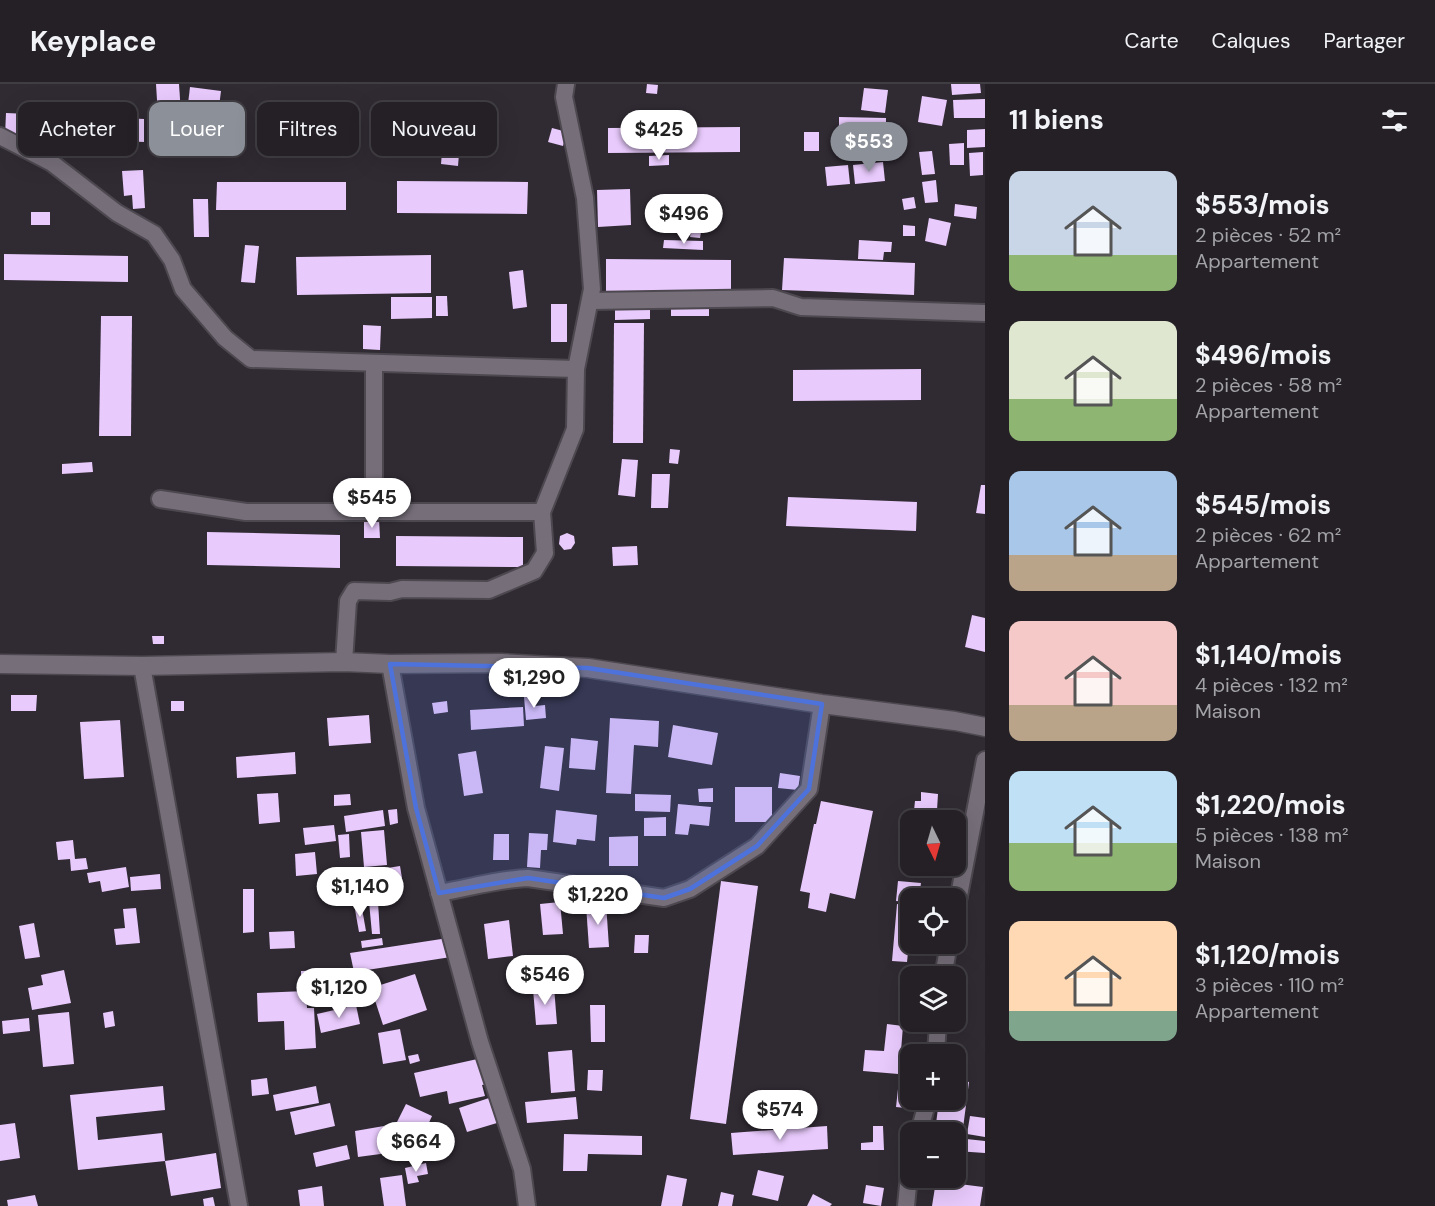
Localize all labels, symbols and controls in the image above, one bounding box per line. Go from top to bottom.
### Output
text: Keyplace [30,23,156,60]
text: Carte [1124,27,1179,55]
text: Calques [1212,27,1290,55]
text: Partager [1323,27,1405,55]
chip: Acheter [18,102,137,156]
chip: Louer [149,102,245,156]
chip: Filtres [257,102,359,156]
chip: Nouveau [371,102,497,156]
text: 11 biens [1009,103,1104,137]
icon: filters [1378,104,1411,137]
pin: $425 [623,110,695,161]
text: $425 [634,116,684,142]
pin: $553 [833,122,905,173]
text: $553 [844,128,894,154]
text: $553/mois [1195,188,1330,222]
pin: $496 [648,194,720,245]
icon: home [1057,195,1129,267]
text: $496 [659,200,709,226]
text: 2 pièces · 52 m² [1195,222,1341,248]
text: Appartement [1195,248,1319,274]
text: $496/mois [1195,338,1332,372]
icon: home [1057,345,1129,417]
text: 2 pièces · 58 m² [1195,372,1342,398]
text: Appartement [1195,398,1319,424]
pin: $545 [336,478,408,529]
text: $545 [347,484,397,510]
text: $545/mois [1195,488,1331,522]
icon: home [1057,495,1129,567]
text: 2 pièces · 62 m² [1195,522,1341,548]
text: Appartement [1195,548,1319,574]
text: $1,140/mois [1195,638,1342,672]
icon: home [1057,645,1129,717]
pin: $1,290 [485,658,583,709]
text: $1,290 [503,664,565,690]
text: 4 pièces · 132 m² [1195,672,1348,698]
text: Maison [1195,698,1261,724]
text: $1,220/mois [1195,788,1346,822]
icon: home [1057,795,1129,867]
north arrow [900,810,966,876]
map controls [900,810,966,1188]
text: 5 pièces · 138 m² [1195,822,1349,848]
text: Maison [1195,848,1261,874]
pin: $1,140 [311,867,409,918]
text: $1,140 [331,873,389,899]
pin: $1,220 [549,875,647,926]
text: $1,220 [567,881,629,907]
button: locate [900,888,966,954]
text: $1,120/mois [1195,938,1340,972]
icon: home [1057,945,1129,1017]
pin: $546 [509,955,581,1006]
text: $546 [520,961,570,987]
button: layers [900,966,966,1032]
pin: $1,120 [290,968,388,1019]
text: 3 pièces · 110 m² [1195,972,1344,998]
text: $1,120 [310,974,368,1000]
text: Appartement [1195,998,1319,1024]
button: + [900,1044,966,1110]
pin: $574 [744,1090,816,1141]
text: $574 [756,1096,804,1122]
pin: $664 [380,1122,452,1173]
button: − [900,1122,966,1188]
text: $664 [391,1128,441,1154]

